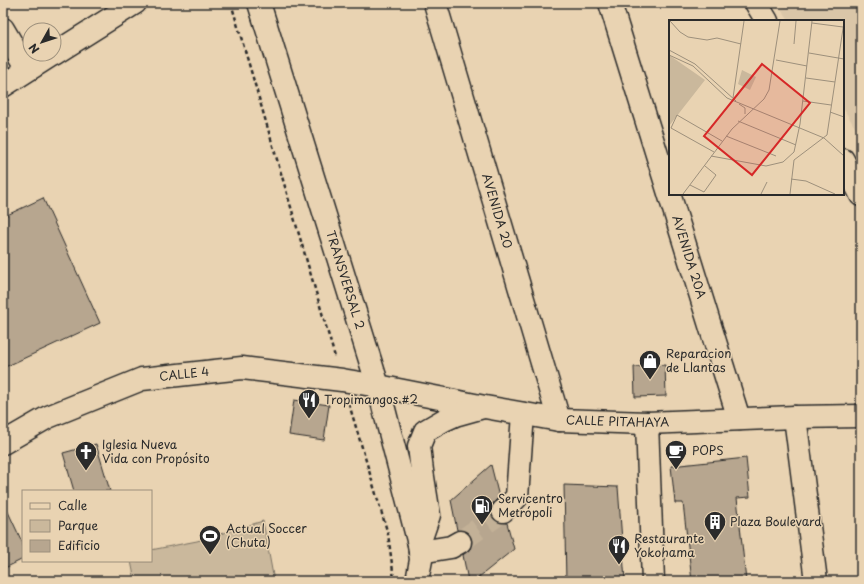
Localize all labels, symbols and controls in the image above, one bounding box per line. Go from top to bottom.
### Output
inset map [669,20,844,195]
north arrow [22,22,62,62]
text: N [24,40,43,57]
street label: AVENIDA 20 [478,171,518,251]
street label: AVENIDA 20A [668,213,711,301]
street label: TRANSVERSAL 2 [322,228,370,331]
place label: Reparacion de Llantas [666,344,731,376]
shop icon: Reparacion de Llantas [637,348,663,381]
street label: CALLE 4 [158,362,210,385]
restaurant icon: Tropimangos #2 [296,387,322,420]
place label: Tropimangos #2 [324,390,418,408]
street label: CALLE PITAHAYA [566,410,670,431]
place label: Iglesia Nueva Vida con Propósito [102,435,210,467]
cafe icon: POPS [663,438,689,471]
church icon: Iglesia Nueva Vida con Propósito [73,439,99,472]
place label: POPS [692,441,724,459]
place label: Servicentro Metrópoli [498,489,563,521]
legend [22,490,152,562]
fuel station icon: Servicentro Metrópoli [469,493,495,526]
text: Calle [58,496,88,514]
building icon: Plaza Boulevard [702,509,728,542]
place label: Plaza Boulevard [730,512,822,530]
text: Parque [58,516,98,534]
place label: Actual Soccer (Chuta) [226,519,307,551]
sports icon: Actual Soccer (Chuta) [197,523,223,556]
place label: Restaurante Yokohama [634,529,705,561]
restaurant icon: Restaurante Yokohama [606,533,632,566]
text: Edificio [58,536,100,554]

